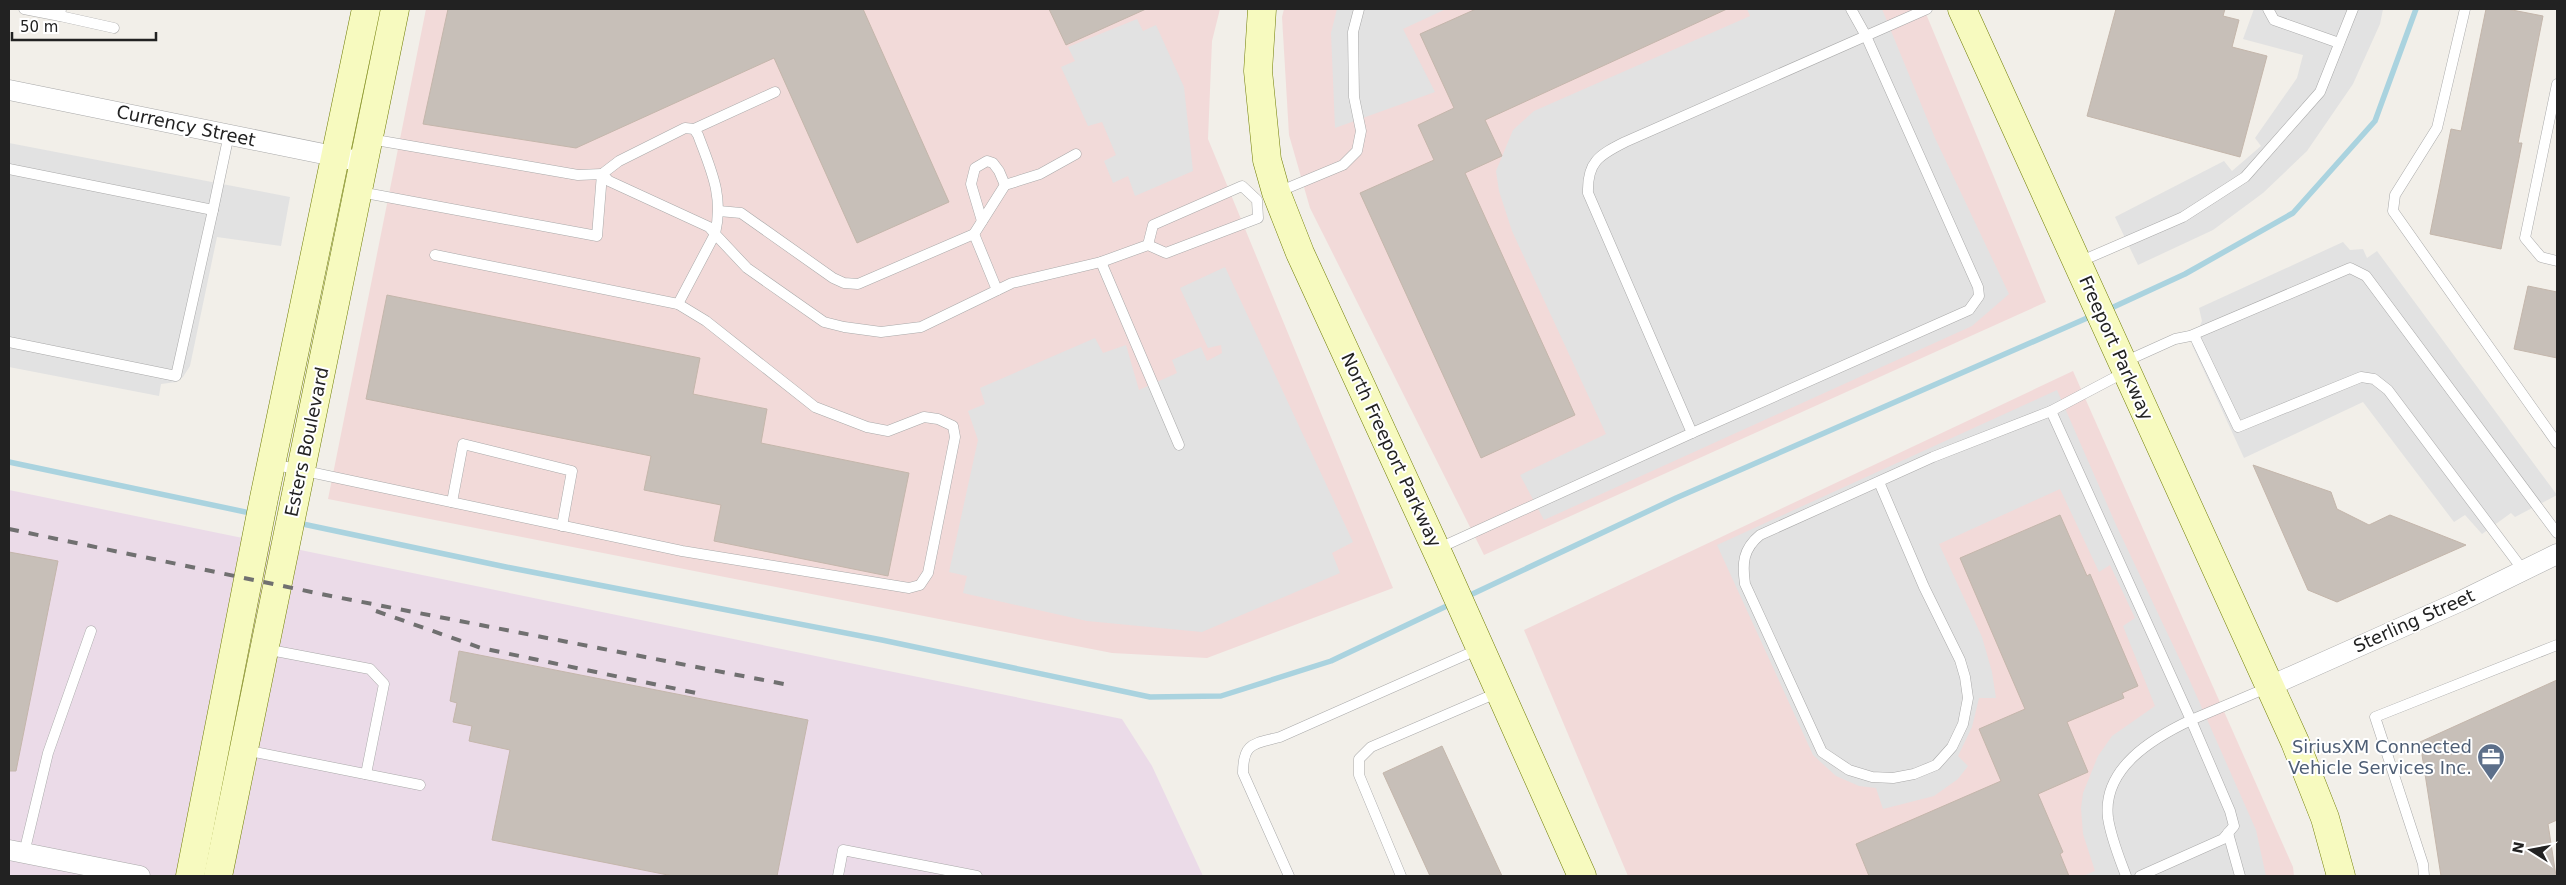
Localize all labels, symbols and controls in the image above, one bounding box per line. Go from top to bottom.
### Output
scale bar [12,10,156,42]
text: 50 m [20,18,58,36]
street label: Currency Street [115,101,257,150]
street label: Freeport Parkway [2075,272,2158,424]
street label: North Freeport Parkway [1337,349,1446,551]
street label: Esters Boulevard [280,365,333,519]
street label: Sterling Street [2350,584,2478,657]
place label: SiriusXM Connected Vehicle Services Inc. [2288,736,2472,778]
office icon: SiriusXM Connected Vehicle Services Inc. [2476,742,2506,781]
north arrow [2506,825,2556,875]
text: N [2509,840,2527,855]

